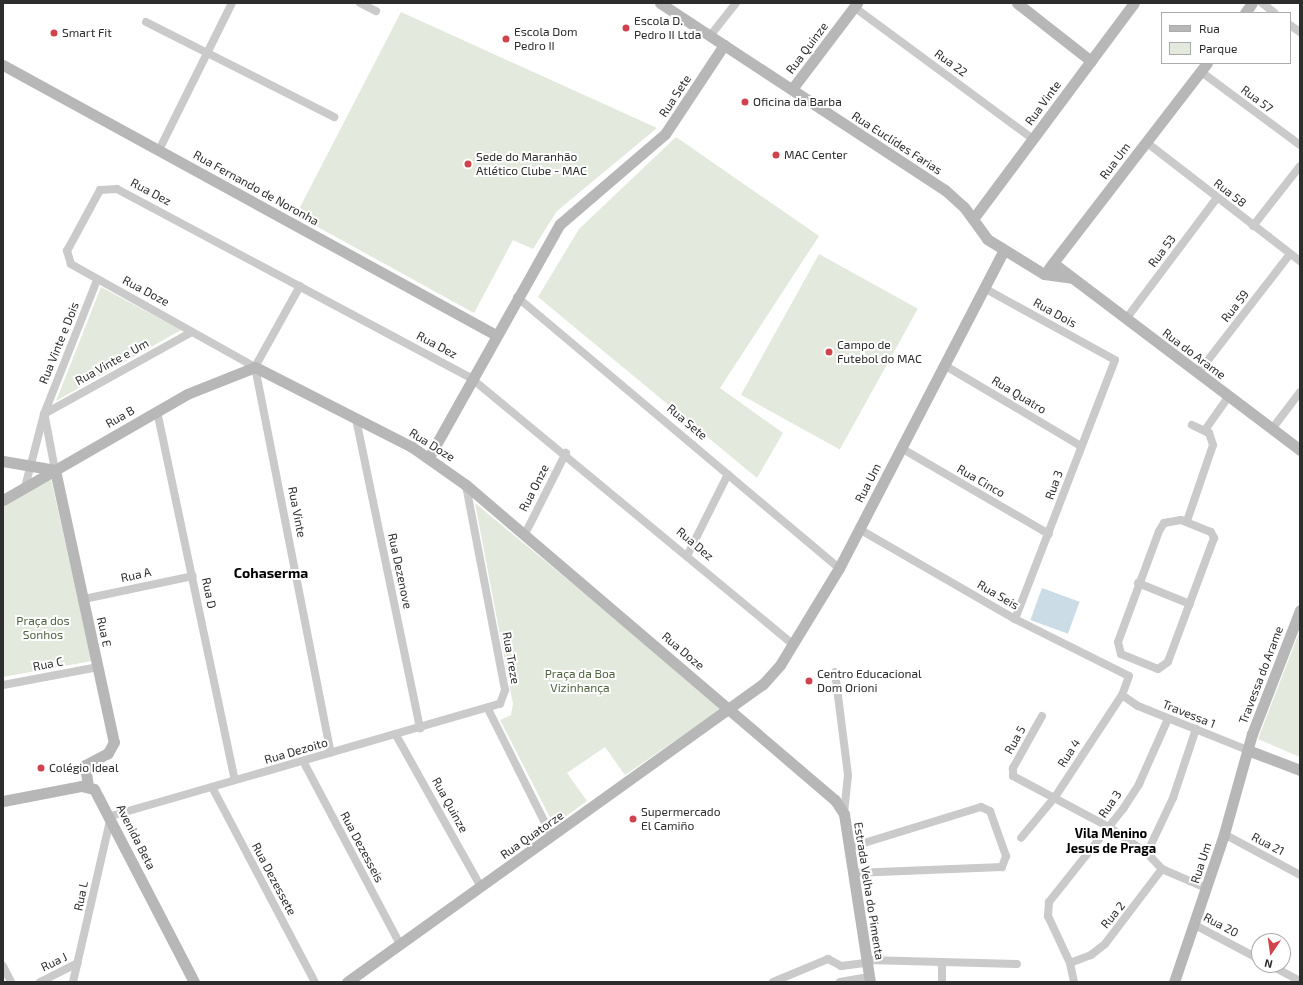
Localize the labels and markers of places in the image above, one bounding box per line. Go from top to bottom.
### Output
place label: Escola D. Pedro II Ltda [634,14,701,42]
marker: Escola D. Pedro II Ltda [621,23,631,33]
place label: Escola Dom Pedro II [514,25,578,53]
place label: Smart Fit [62,26,112,40]
marker: Smart Fit [49,28,59,38]
marker: Escola Dom Pedro II [501,34,511,44]
place label: Oficina da Barba [753,95,842,109]
marker: Oficina da Barba [740,97,750,107]
place label: MAC Center [784,148,848,162]
place label: Sede do Maranhão Atlético Clube - MAC [476,150,587,178]
marker: MAC Center [771,150,781,160]
marker: Sede do Maranhão Atlético Clube - MAC [463,159,473,169]
place label: Campo de Futebol do MAC [837,338,922,366]
marker: Campo de Futebol do MAC [824,347,834,357]
place label: Centro Educacional Dom Orioni [817,667,922,695]
marker: Centro Educacional Dom Orioni [804,676,814,686]
place label: Colégio Ideal [49,761,118,775]
marker: Colégio Ideal [36,763,46,773]
place label: Supermercado El Camiño [641,805,721,833]
marker: Supermercado El Camiño [628,814,638,824]

